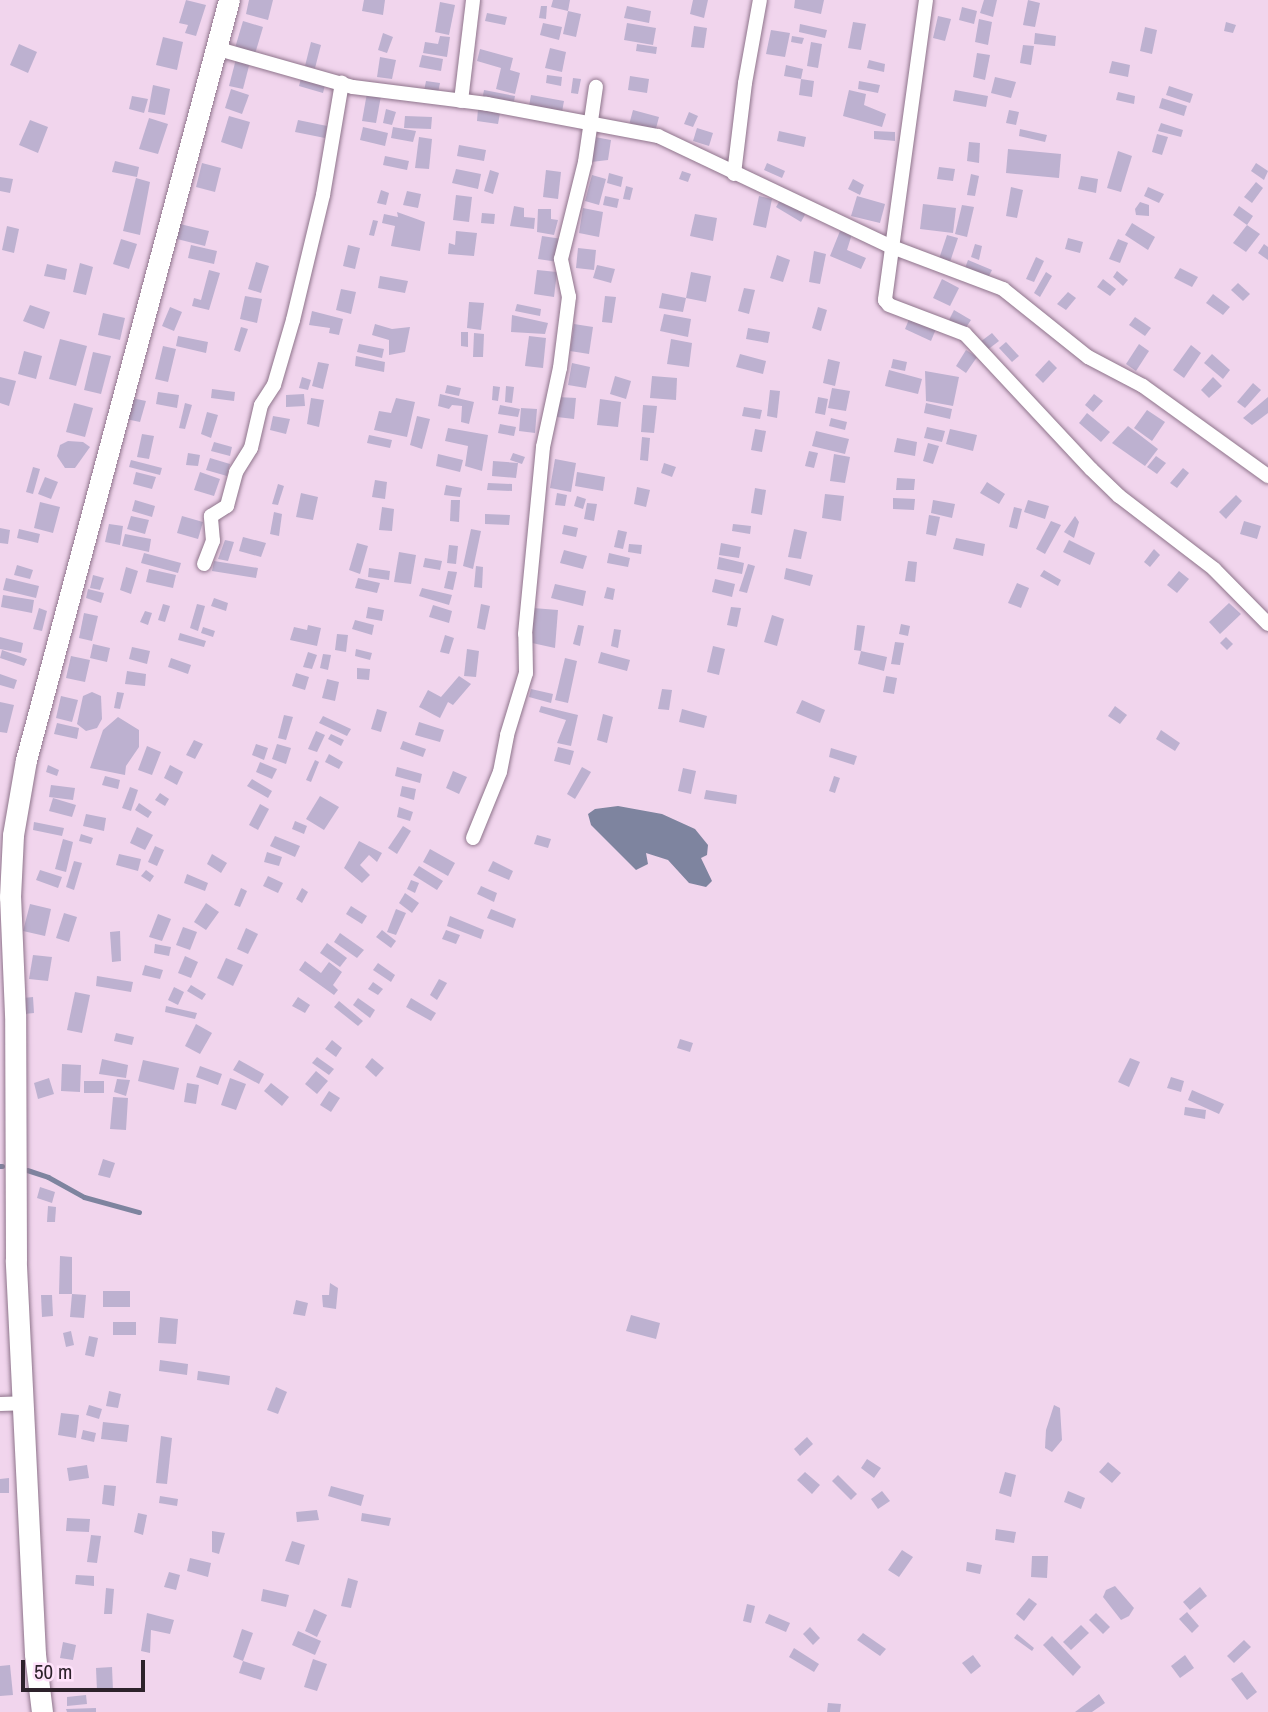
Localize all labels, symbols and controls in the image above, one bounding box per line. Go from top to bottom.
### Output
scale bar [24,1646,149,1690]
text: 50 m [34,1657,72,1686]

